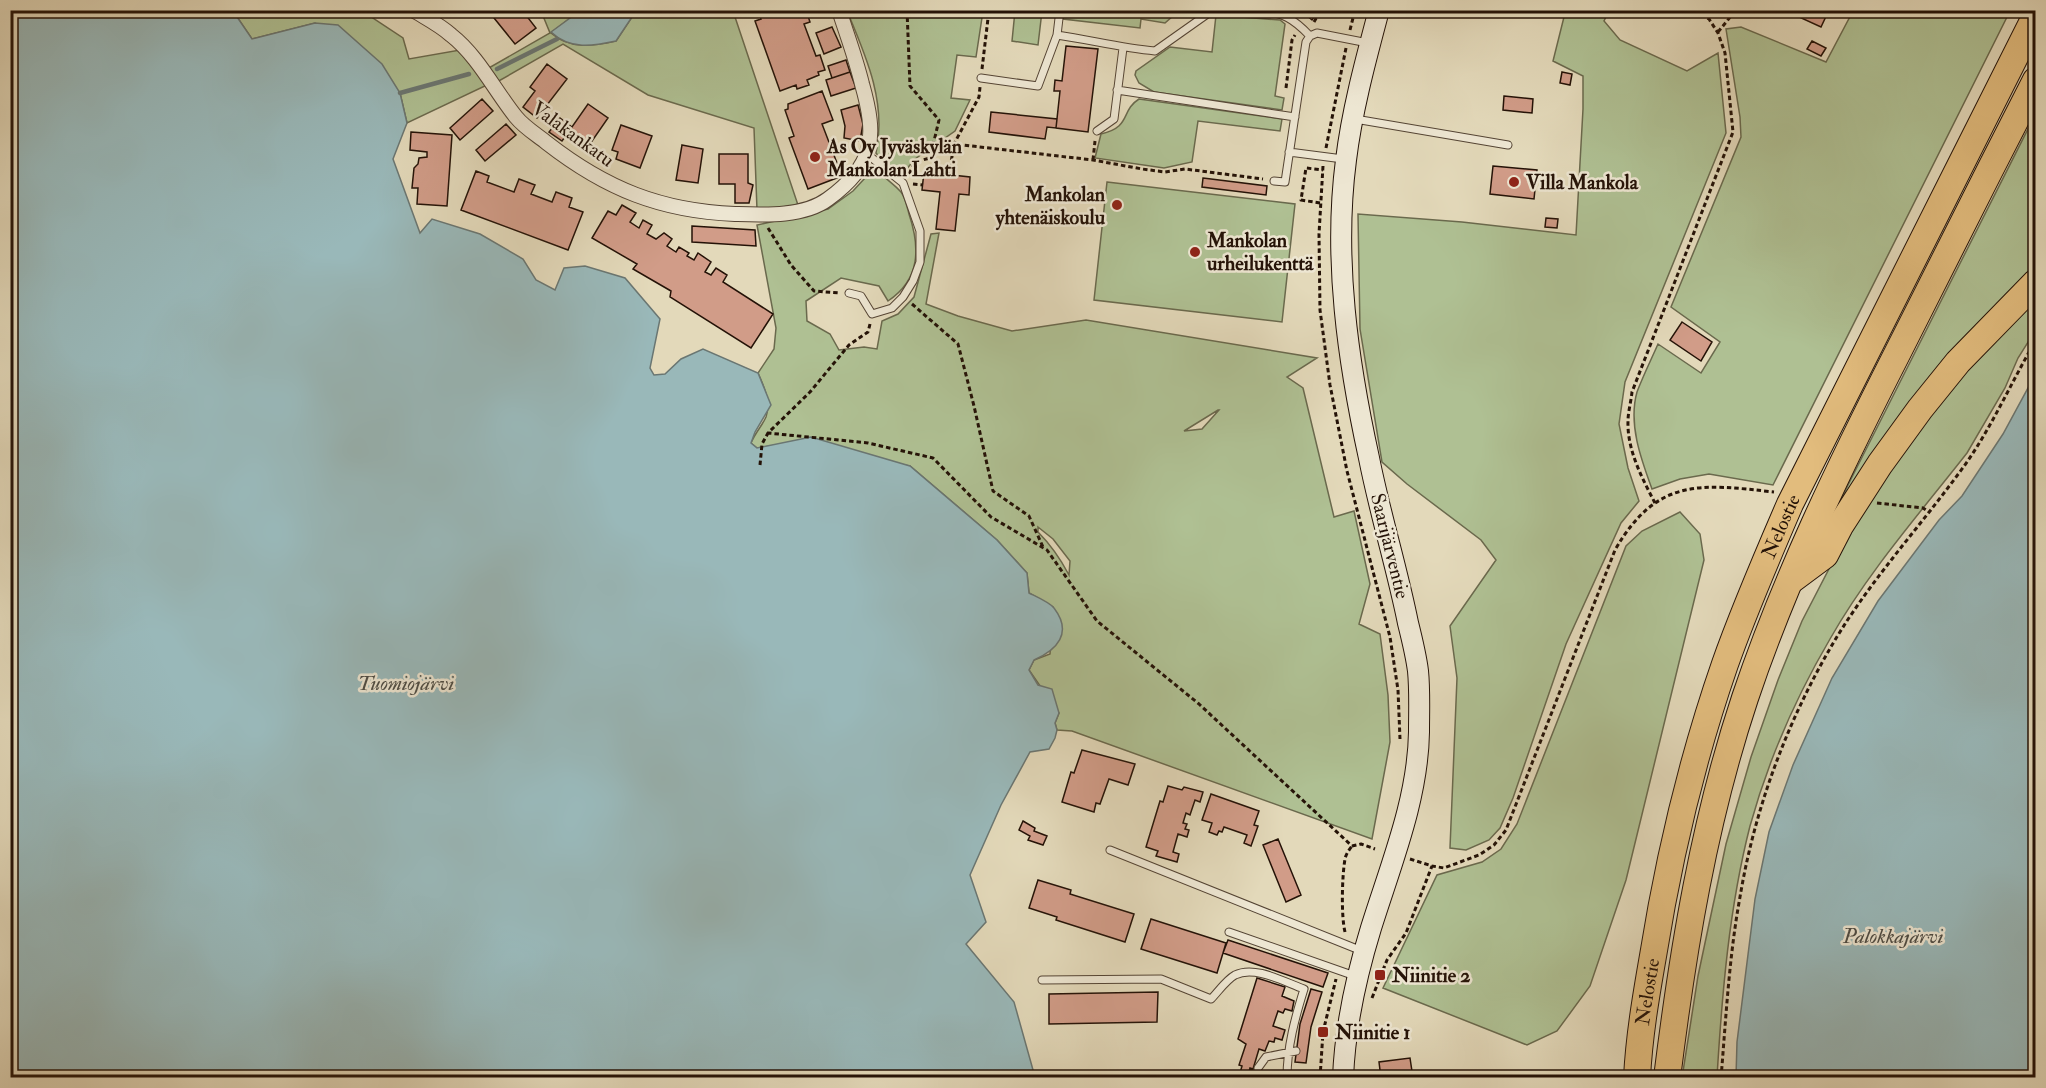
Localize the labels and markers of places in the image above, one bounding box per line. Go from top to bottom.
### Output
place label: As Oy Jyväskylän Mankolan Lahti [826,134,963,182]
marker: As Oy Jyväskylän Mankolan Lahti [808,150,822,164]
place label: Villa Mankola [1525,170,1639,195]
marker: Villa Mankola [1507,175,1521,189]
place label: Mankolan yhtenäiskoulu [995,182,1106,231]
marker: Mankolan yhtenäiskoulu [1110,198,1124,212]
place label: Mankolan urheilukenttä [1206,228,1314,276]
marker: Mankolan urheilukenttä [1188,245,1202,259]
place label: Niinitie 2 [1391,963,1470,988]
marker: Niinitie 2 [1373,968,1387,982]
place label: Niinitie 1 [1334,1020,1410,1045]
marker: Niinitie 1 [1316,1025,1330,1039]

